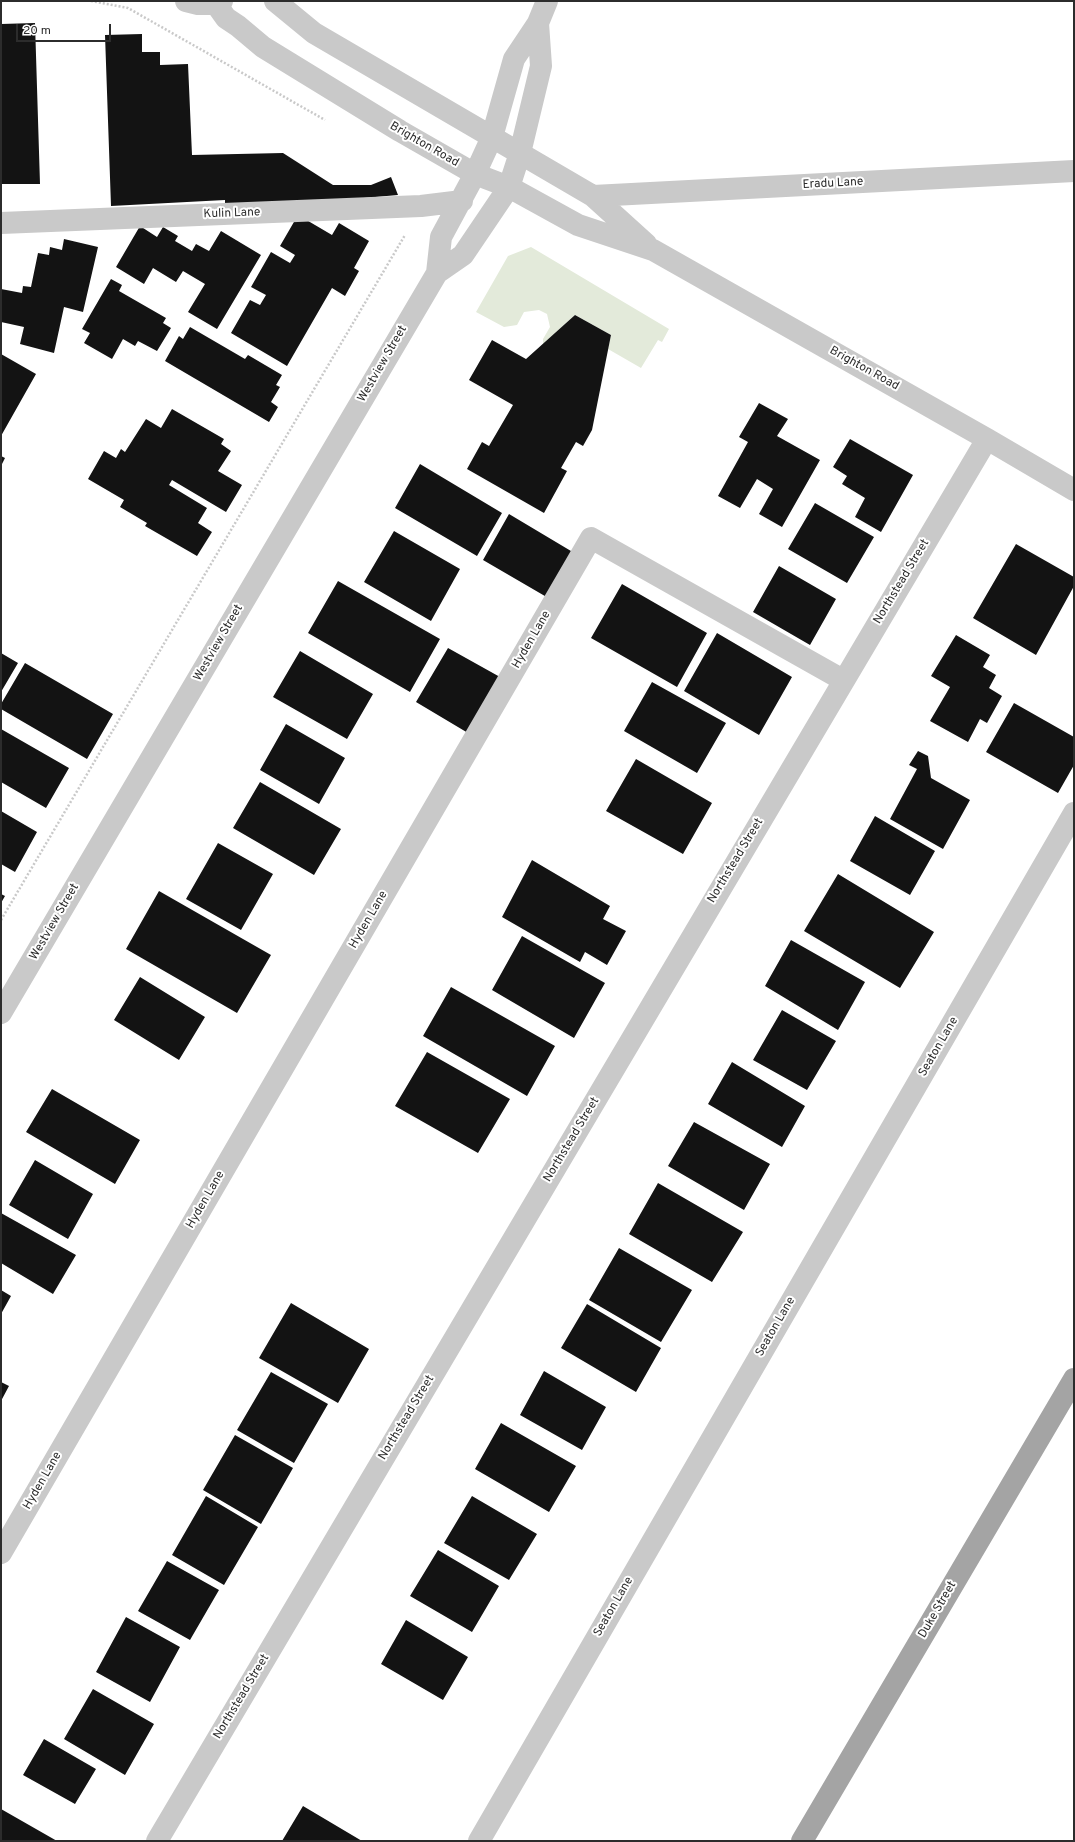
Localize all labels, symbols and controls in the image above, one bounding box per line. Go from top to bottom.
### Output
scale bar [18,16,113,42]
text: 20 m [23,23,51,39]
street label: Brighton Road [387,119,461,171]
street label: Eradu Lane [802,175,864,193]
street label: Kulin Lane [203,206,261,222]
street label: Westview Street [355,323,411,405]
street label: Brighton Road [827,344,901,394]
street label: Northstead Street [871,537,933,627]
street label: Westview Street [191,602,247,684]
street label: Hyden Lane [510,609,554,671]
street label: Northstead Street [705,816,767,906]
street label: Westview Street [27,881,83,963]
street label: Hyden Lane [347,889,391,951]
street label: Seaton Lane [916,1015,962,1079]
street label: Northstead Street [541,1095,603,1185]
street label: Hyden Lane [184,1169,228,1231]
street label: Seaton Lane [753,1295,799,1359]
street label: Northstead Street [376,1373,438,1463]
street label: Hyden Lane [21,1450,65,1512]
street label: Seaton Lane [591,1575,637,1639]
street label: Duke Street [916,1579,960,1641]
street label: Northstead Street [211,1652,273,1742]

